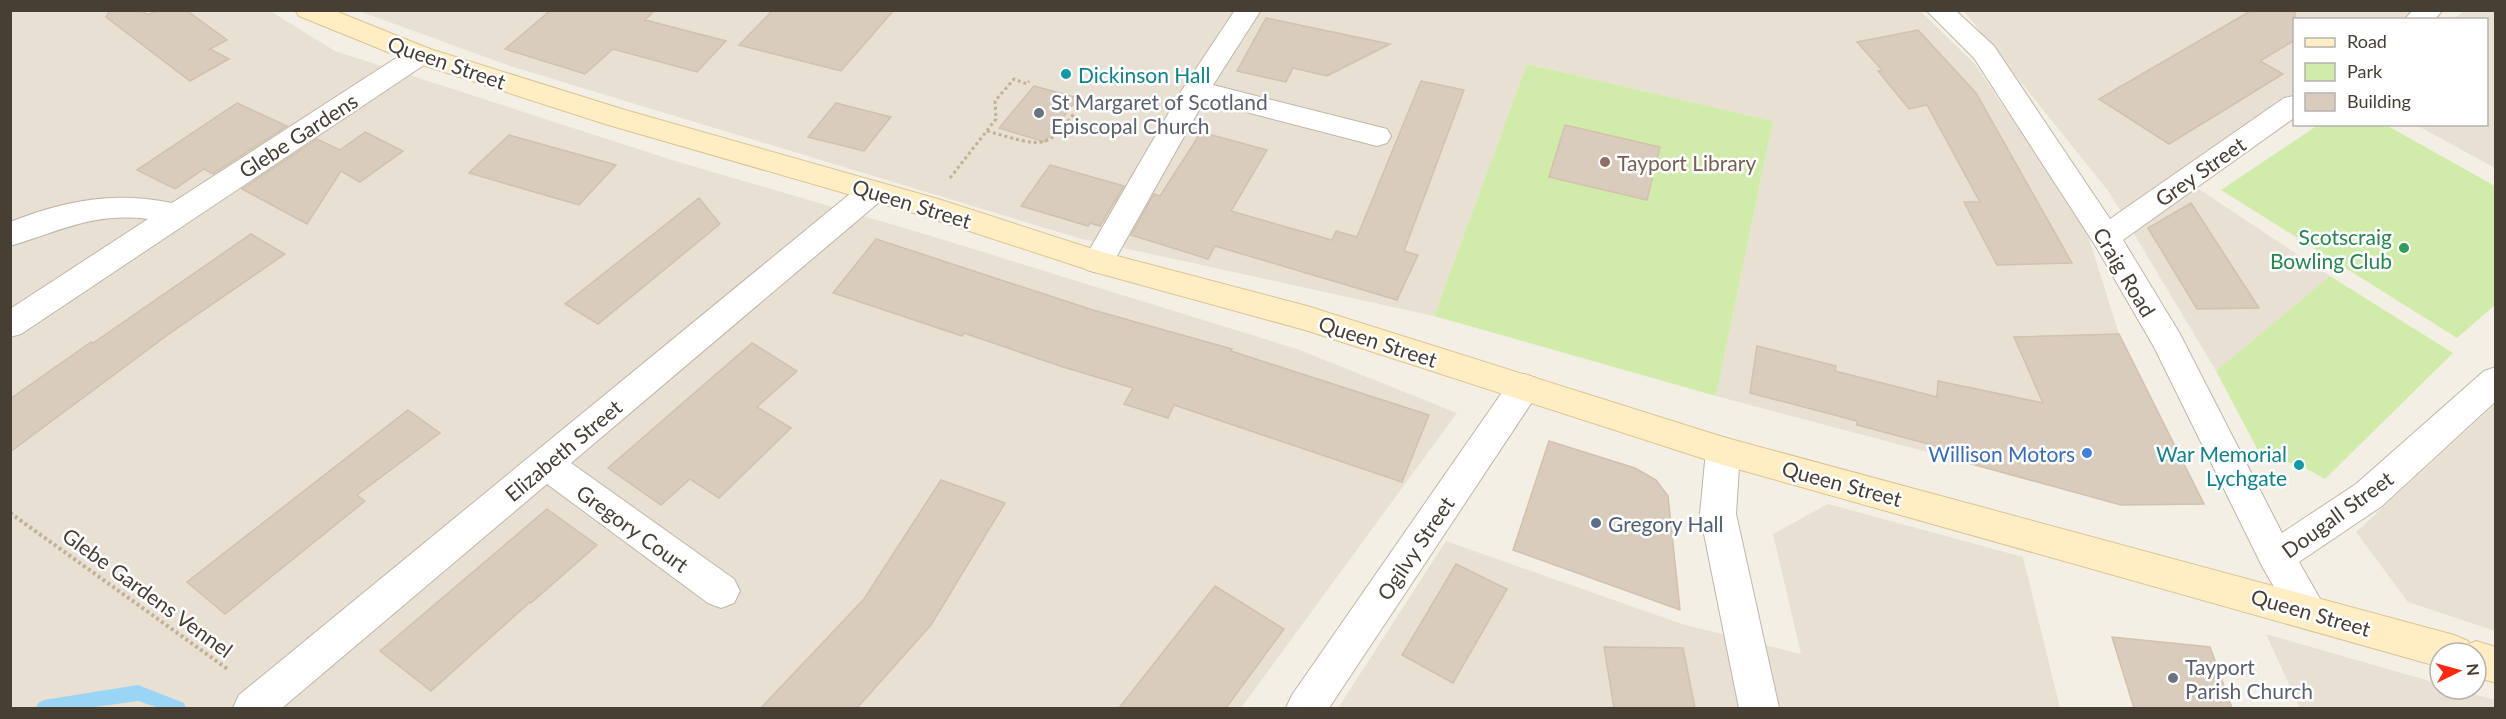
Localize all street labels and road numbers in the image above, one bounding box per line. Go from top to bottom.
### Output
street label: Queen Street [385,30,510,94]
street label: Glebe Gardens [234,87,362,183]
street label: Grey Street [2150,131,2250,211]
street label: Queen Street [850,173,975,233]
street label: Craig Road [2089,223,2161,321]
street label: Queen Street [1316,310,1441,372]
street label: Elizabeth Street [500,394,627,506]
street label: Queen Street [1779,455,1905,511]
street label: Dougall Street [2277,465,2398,563]
street label: Gregory Court [572,479,694,577]
street label: Ogilvy Street [1371,491,1459,604]
street label: Glebe Gardens Vennel [58,522,238,662]
street label: Queen Street [2248,583,2374,641]

